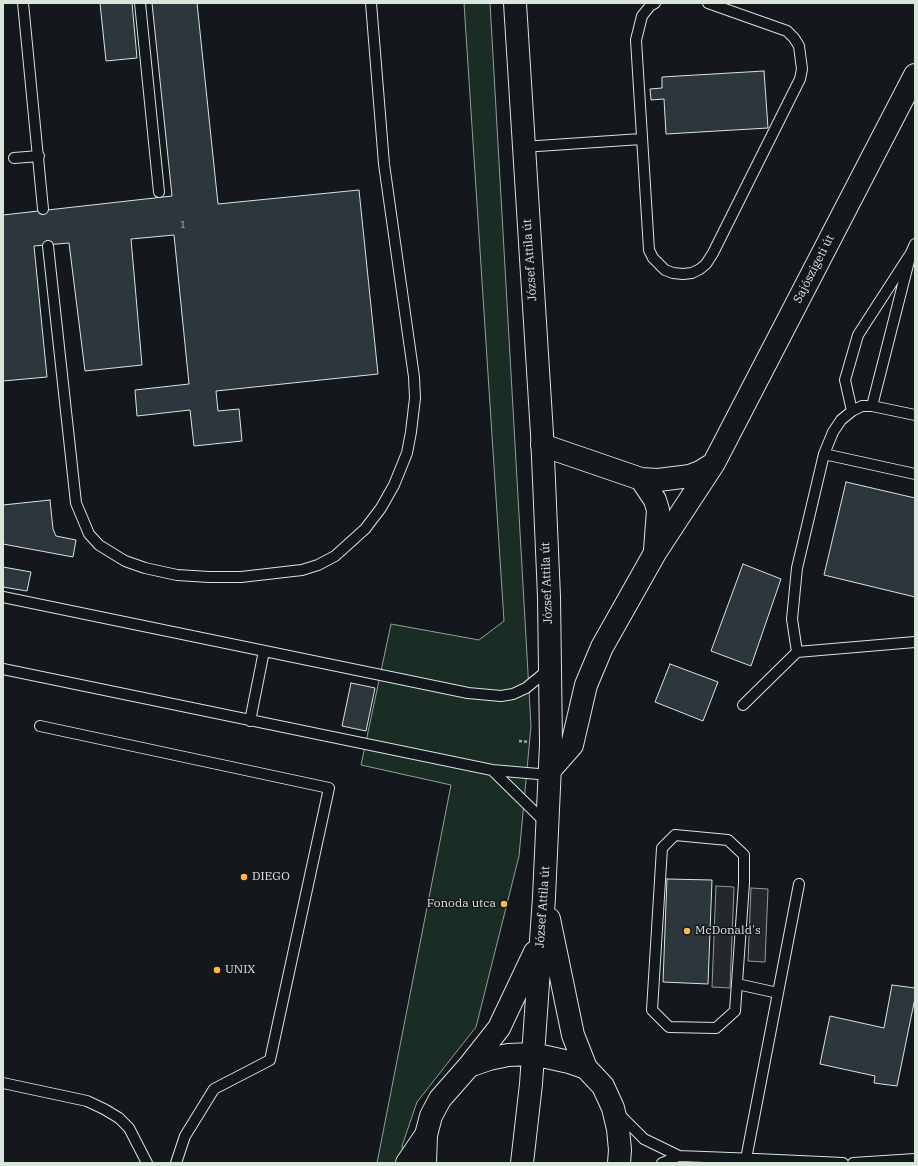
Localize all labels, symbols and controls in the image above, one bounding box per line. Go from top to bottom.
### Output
house number: 1 [180,219,186,231]
street label: József Attila út [520,219,540,301]
street label: Sajószigeti út [791,232,837,306]
street label: József Attila út [538,542,556,624]
street label: József Attila út [533,866,553,948]
place label: DIEGO [252,870,290,884]
marker: DIEGO [239,872,249,882]
place label: Fonoda utca [427,897,496,911]
marker: Fonoda utca [499,899,509,909]
place label: McDonald's [695,924,761,938]
marker: McDonald's [682,926,692,936]
place label: UNIX [225,963,255,977]
marker: UNIX [212,965,222,975]

